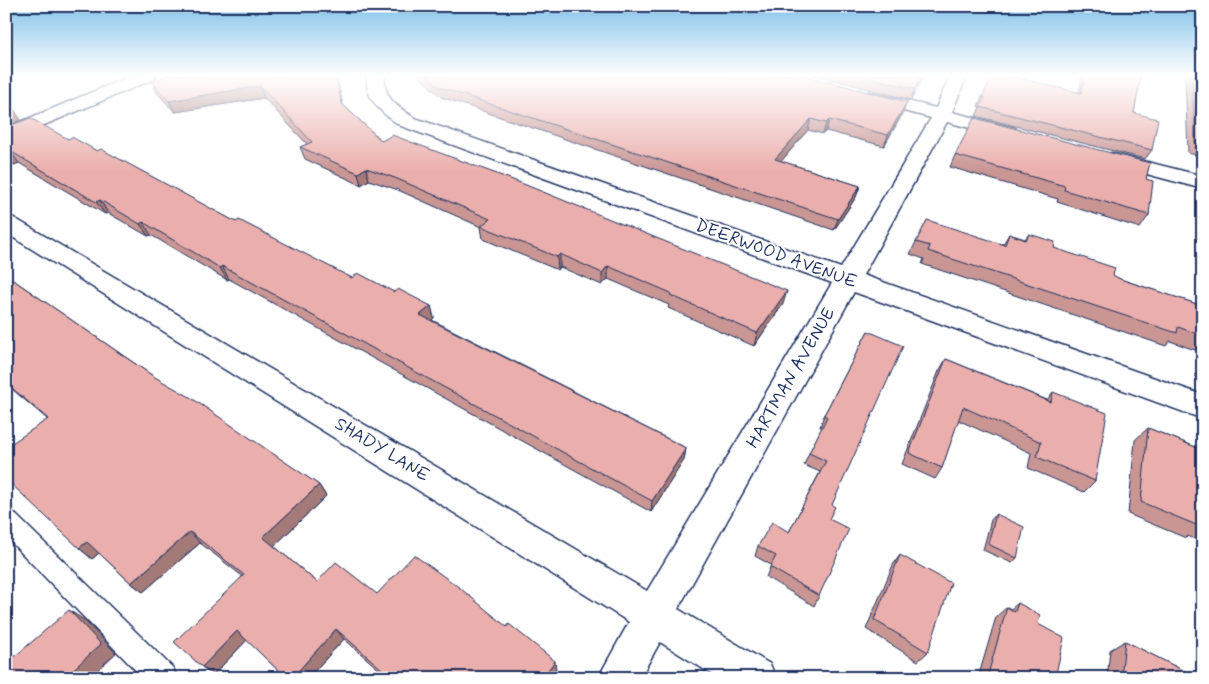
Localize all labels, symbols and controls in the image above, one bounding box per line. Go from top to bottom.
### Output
street label: DEERWOOD AVENUE [692,214,860,295]
street label: HARTMAN AVENUE [741,303,841,453]
street label: SHADY LANE [330,412,434,488]

